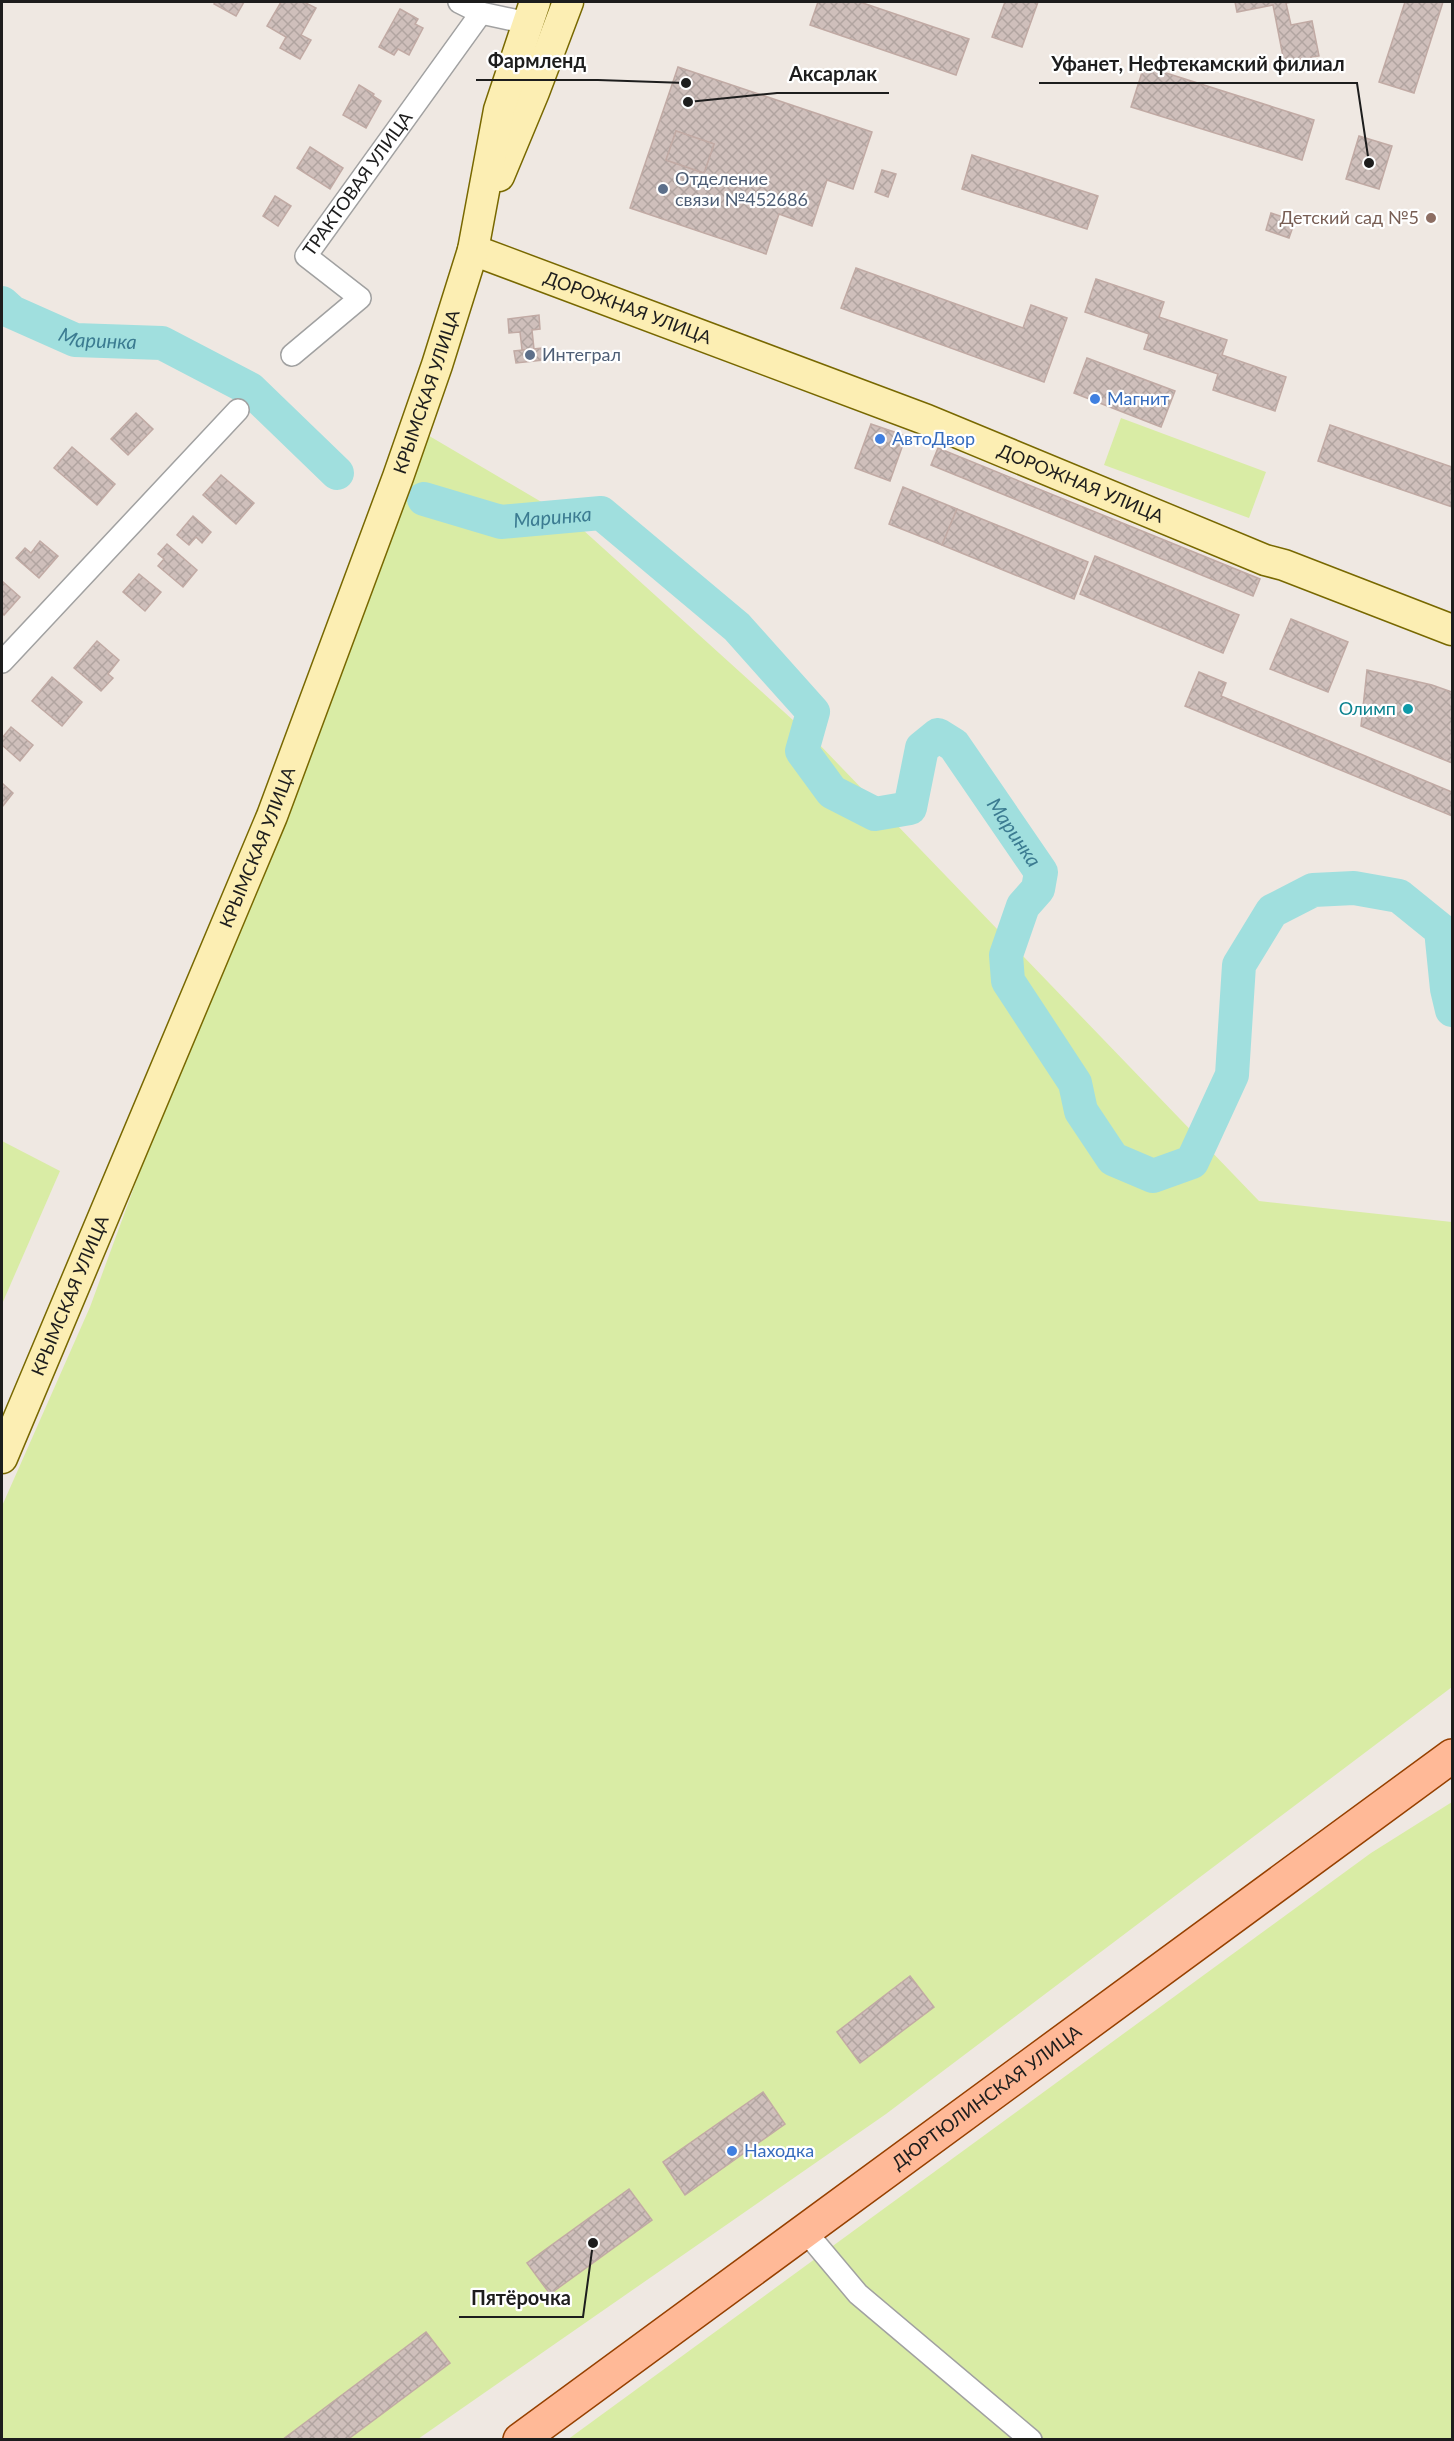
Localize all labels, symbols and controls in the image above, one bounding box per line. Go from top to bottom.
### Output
callout: Фармленд [476,42,598,80]
callout: Уфанет, Нефтекамский филиал [1039,45,1357,83]
text: Фармленд [488,48,586,72]
text: Уфанет, Нефтекамский филиал [1050,51,1345,75]
callout: Аксарлак [777,55,889,93]
text: Аксарлак [788,61,877,85]
street label: ТРАКТОВАЯ УЛИЦА [298,106,417,260]
place label: Отделение связи №452686 [675,167,808,210]
marker: Отделение связи №452686 [656,182,670,196]
place label: Детский сад №5 [1280,206,1419,228]
marker: Детский сад №5 [1424,211,1438,225]
street label: ДОРОЖНАЯ УЛИЦА [541,266,716,349]
street label: КРЫМСКАЯ УЛИЦА [388,306,464,477]
water label: Маринка [55,321,137,353]
place label: Интеграл [542,343,621,365]
marker: Интеграл [523,348,537,362]
place label: Магнит [1107,387,1169,409]
marker: Магнит [1088,392,1102,406]
place label: АвтоДвор [892,427,975,449]
marker: АвтоДвор [873,432,887,446]
street label: ДОРОЖНАЯ УЛИЦА [995,439,1168,527]
water label: Маринка [512,501,592,532]
place label: Олимп [1339,697,1396,719]
marker: Олимп [1401,702,1415,716]
street label: КРЫМСКАЯ УЛИЦА [214,763,300,931]
water label: Маринка [983,793,1047,871]
street label: КРЫМСКАЯ УЛИЦА [26,1211,113,1379]
street label: ДЮРТЮЛИНСКАЯ УЛИЦА [887,2019,1086,2173]
place label: Находка [744,2139,814,2161]
marker: Находка [725,2144,739,2158]
callout: Пятёрочка [459,2279,583,2317]
text: Пятёрочка [471,2285,571,2309]

